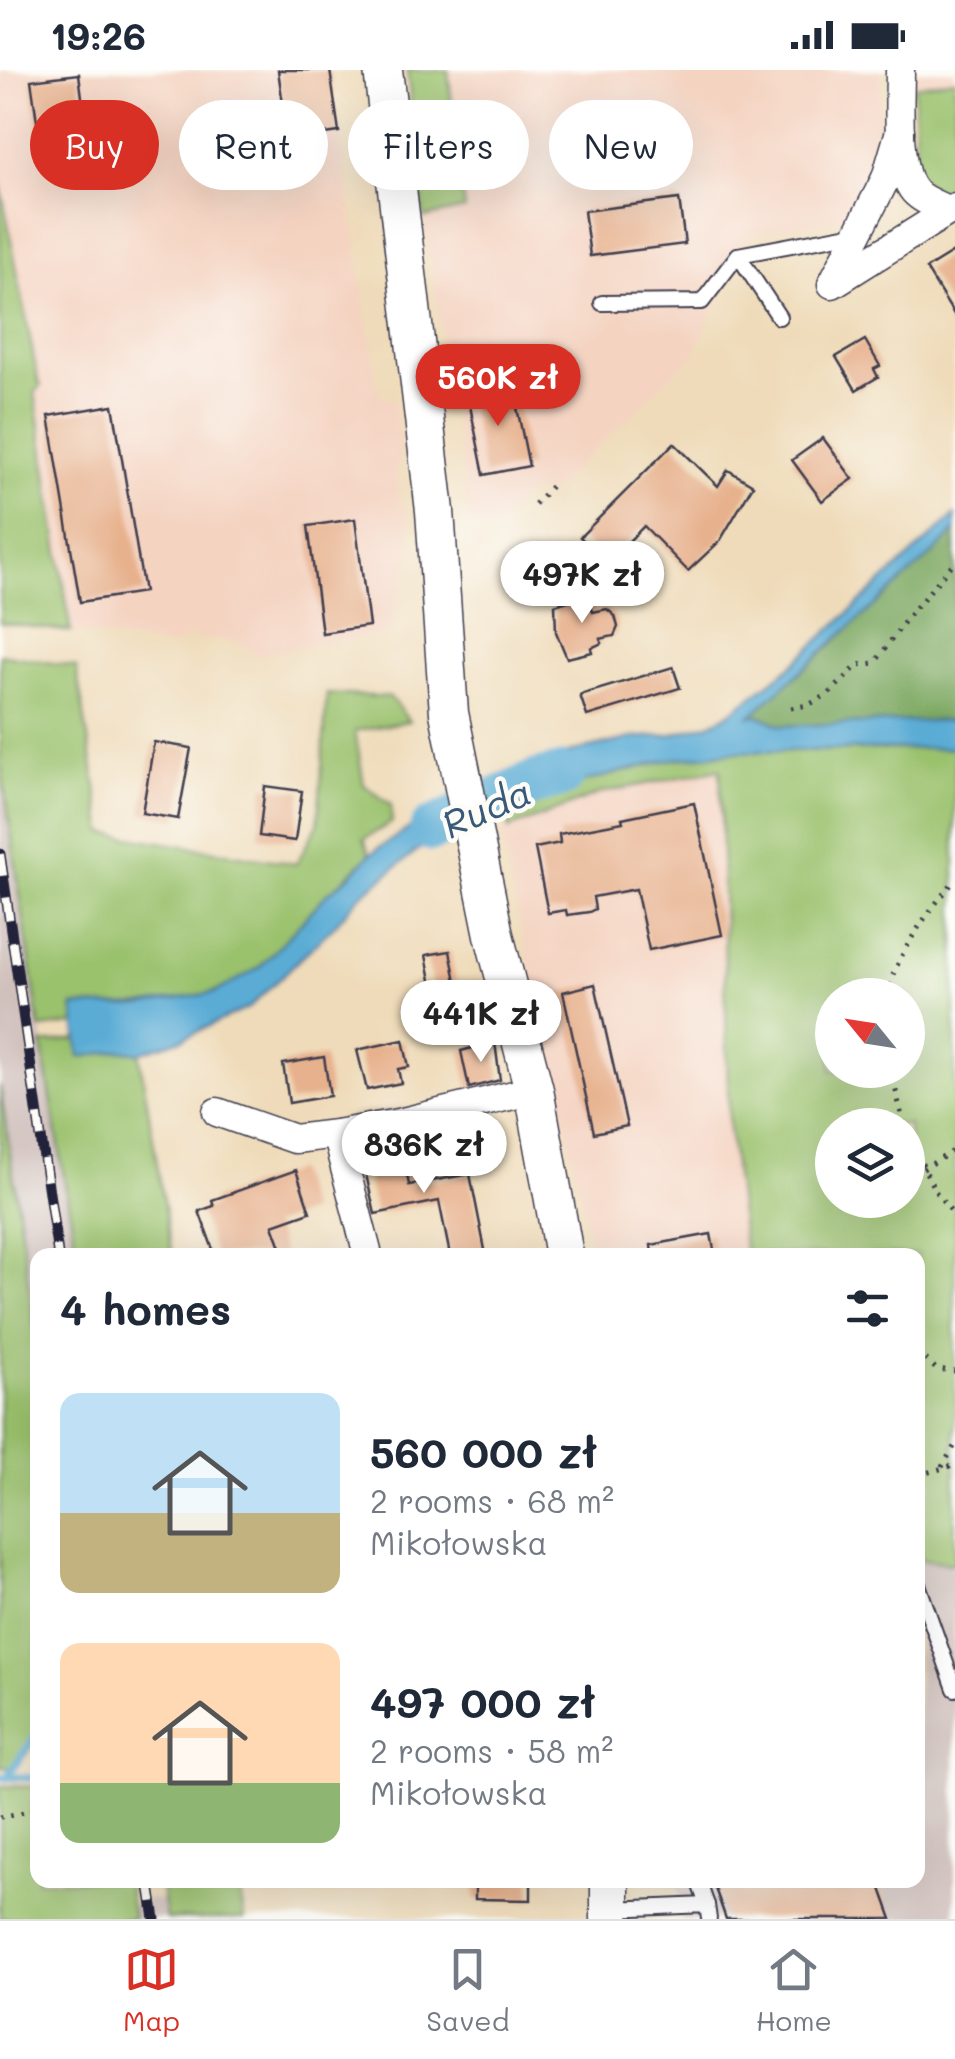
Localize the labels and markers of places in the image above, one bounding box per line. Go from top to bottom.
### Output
pin: 560K zł [406,344,590,429]
pin: 497K zł [490,541,674,626]
pin: 441K zł [389,980,573,1065]
pin: 836K zł [332,1111,516,1196]

